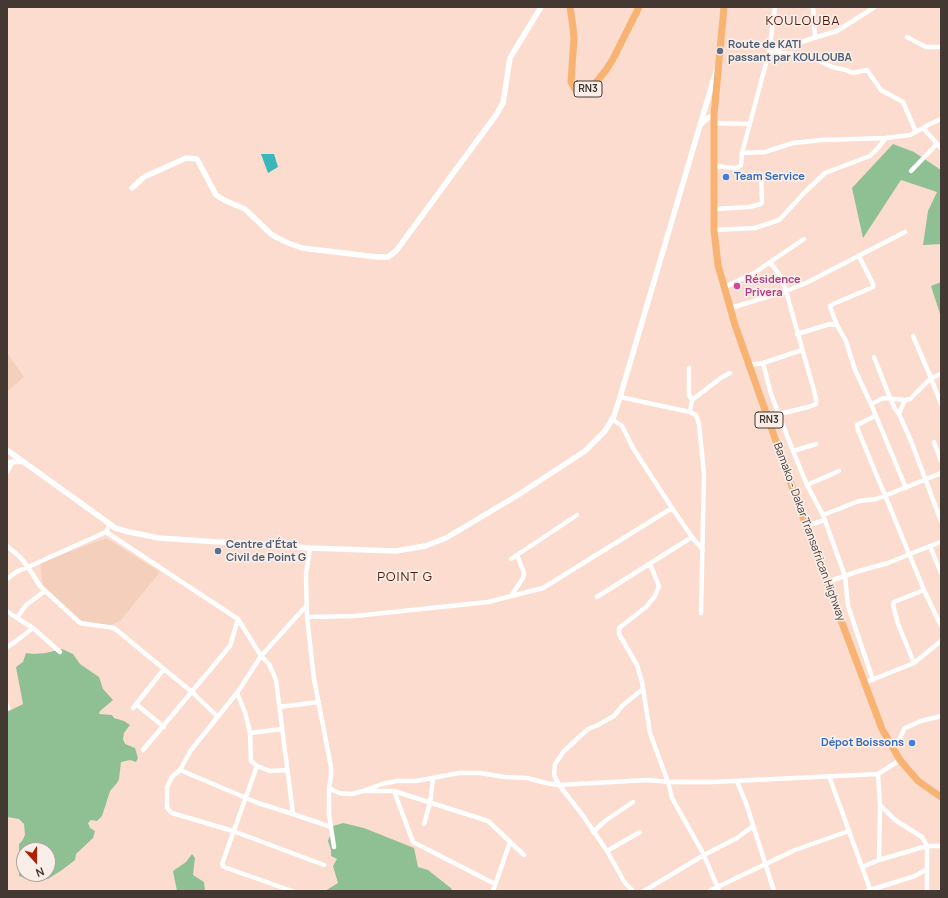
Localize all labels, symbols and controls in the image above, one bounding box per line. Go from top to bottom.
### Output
district label: KOULOUBA [766,13,840,29]
place label: Route de KATI passant par KOULOUBA [728,38,852,64]
marker: Route de KATI passant par KOULOUBA [715,46,725,56]
road number: RN3 [574,81,602,97]
place label: Team Service [734,170,805,184]
marker: Team Service [721,172,731,182]
place label: Résidence Privera [745,273,801,299]
marker: Résidence Privera [732,281,742,291]
road number: RN3 [755,412,783,428]
street label: Bamako - Dakar Transafrican Highway [771,441,847,623]
place label: Centre d'État Civil de Point G [226,538,306,564]
marker: Centre d'État Civil de Point G [213,546,223,556]
district label: POINT G [377,569,433,585]
place label: Dépot Boissons [821,736,904,750]
marker: Dépot Boissons [907,738,917,748]
north arrow [16,842,56,882]
text: N [34,864,46,881]

